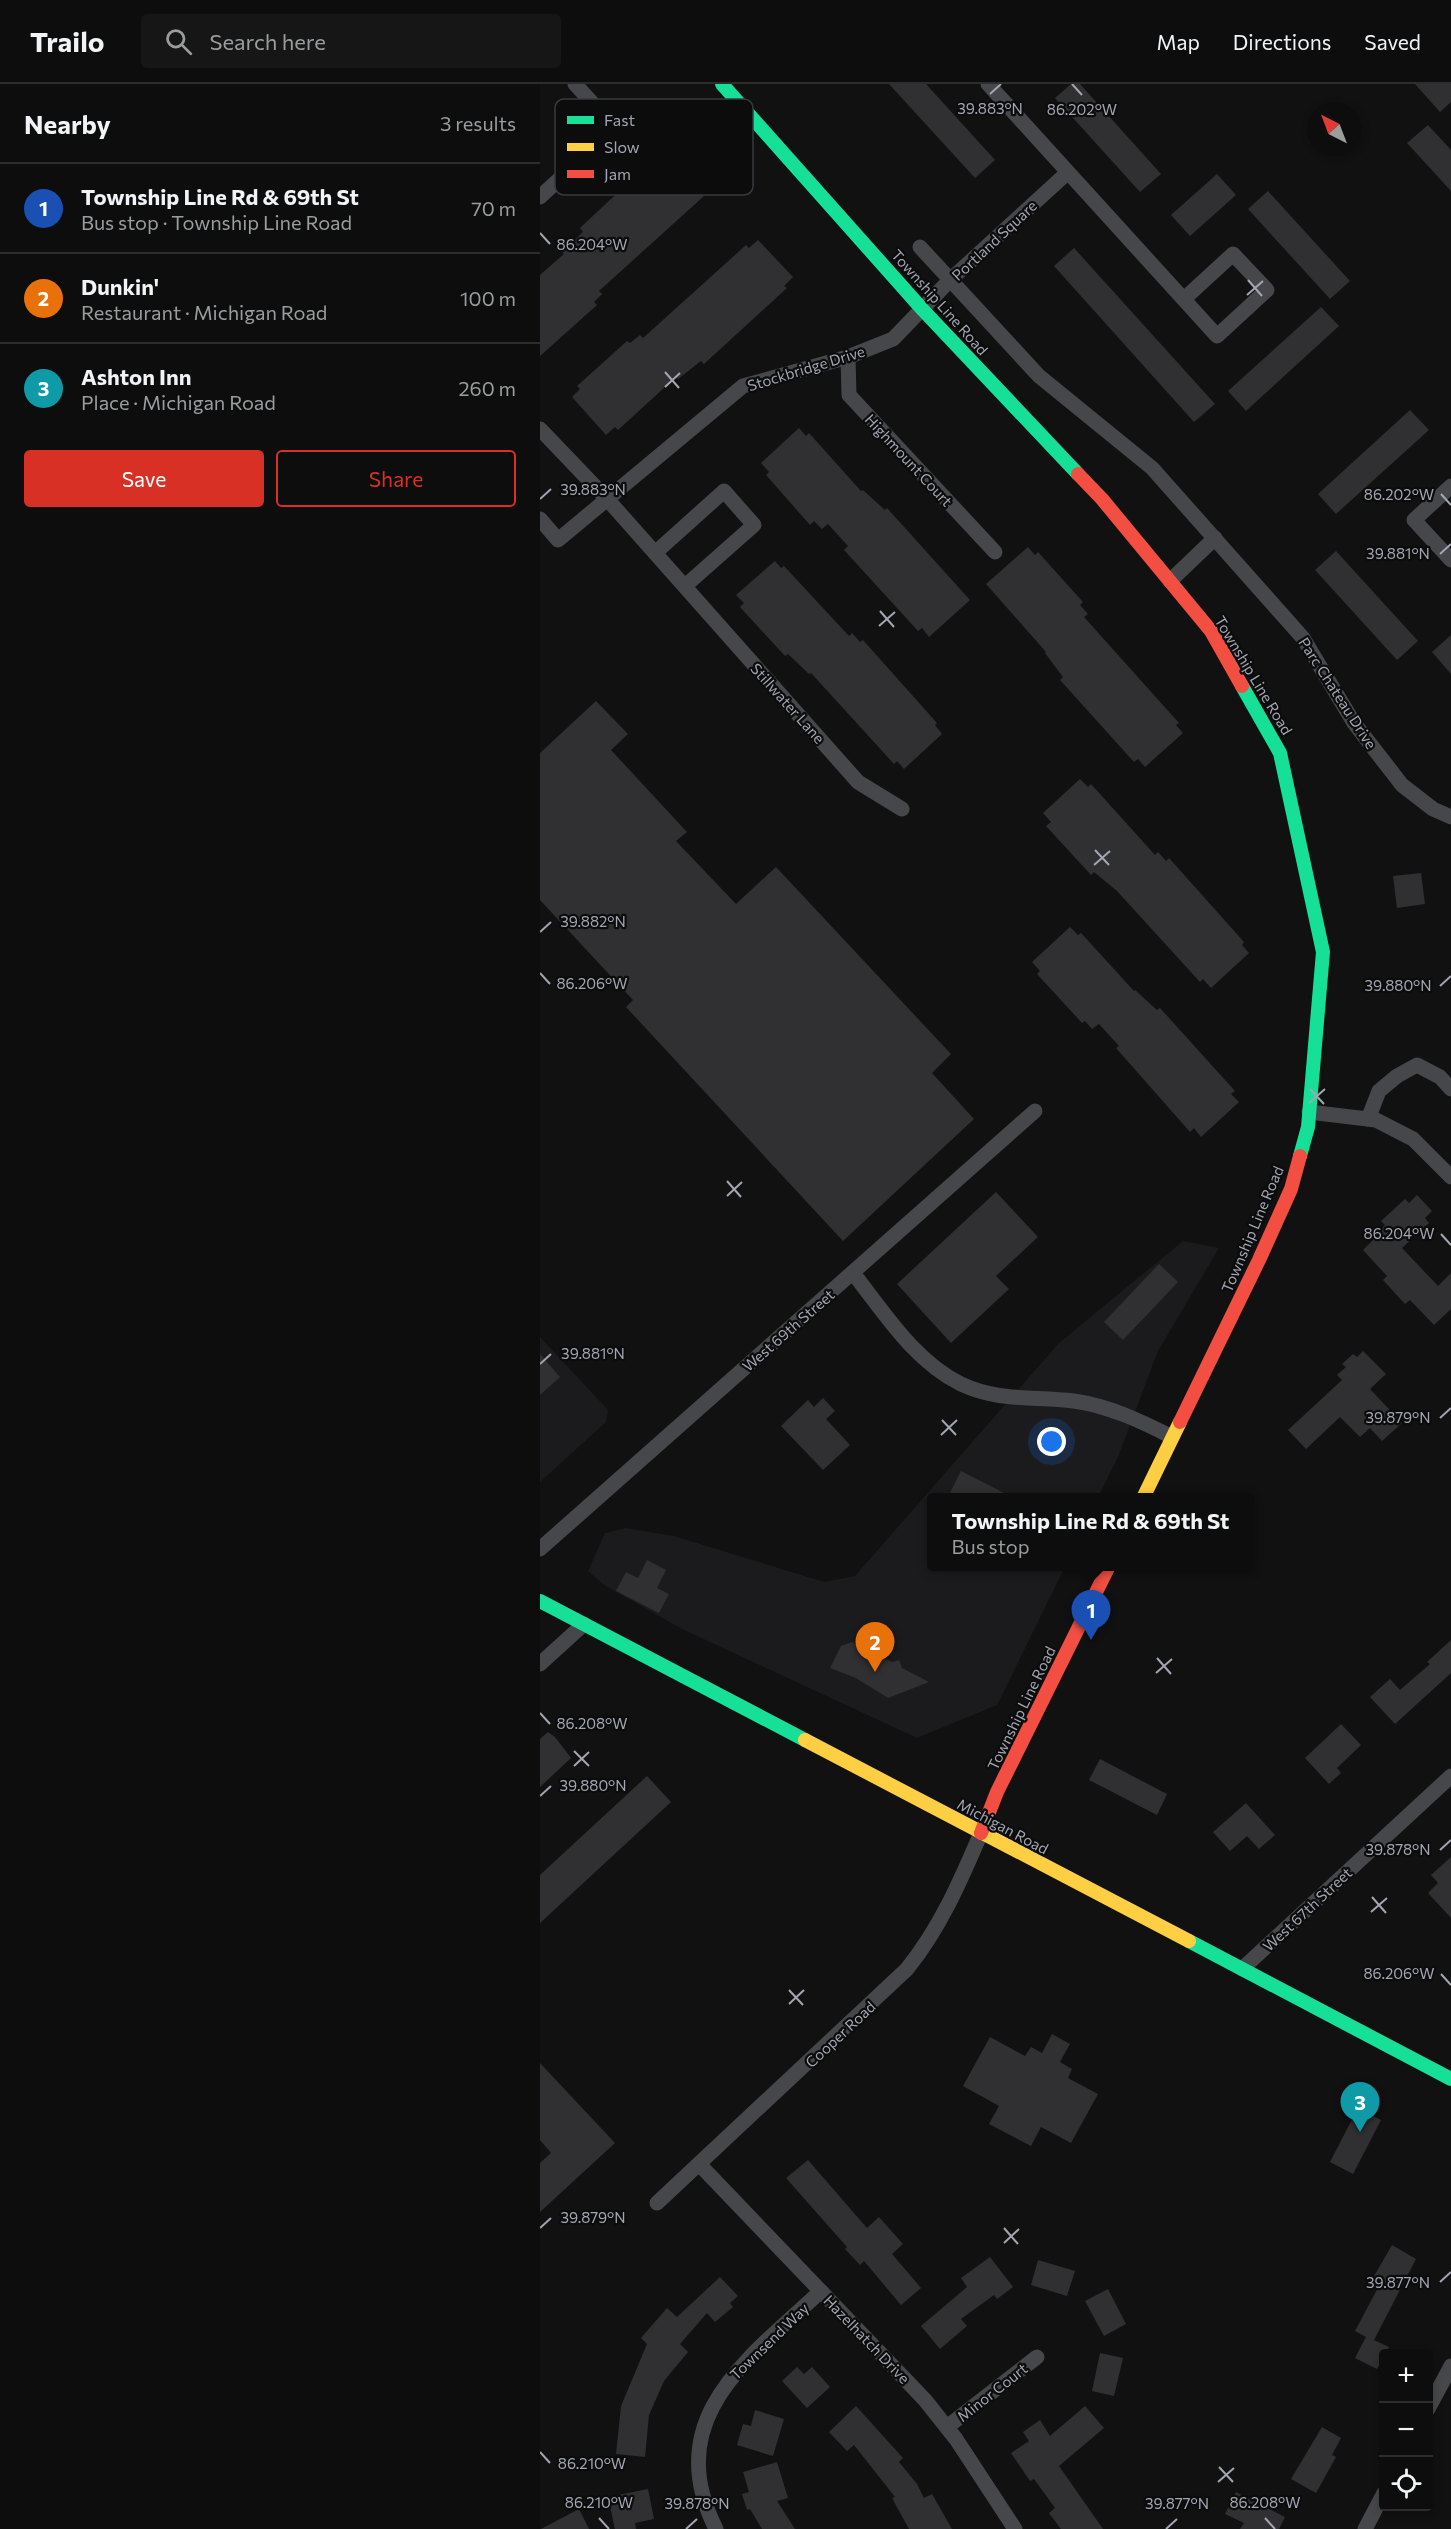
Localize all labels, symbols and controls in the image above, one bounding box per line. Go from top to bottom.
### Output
search box [141,14,561,68]
text: Trailo [30,24,105,58]
icon: search [162,25,195,58]
text: Search here [210,28,326,55]
text: Map [1157,29,1200,54]
text: Directions [1233,29,1331,54]
text: Saved [1364,29,1421,54]
legend [555,99,753,195]
text: 39.883°N [957,99,1023,117]
text: 86.202°W [1047,100,1117,118]
north arrow [1307,102,1361,156]
text: Nearby [24,108,111,139]
text: Fast [604,110,635,129]
text: 3 results [440,111,516,135]
text: Slow [604,137,640,156]
text: Jam [604,164,631,183]
text: Township Line Rd & 69th St [81,183,359,210]
text: 1 [39,196,48,220]
text: 70 m [471,196,516,220]
street label: Portland Square [948,196,1040,284]
text: Bus stop · Township Line Road [81,210,352,234]
text: 86.204°W [557,235,627,253]
street label: Township Line Road [888,246,992,358]
text: Dunkin' [81,273,159,300]
text: 2 [38,286,49,310]
text: 100 m [460,286,516,310]
text: Restaurant · Michigan Road [81,300,327,324]
street label: Stockbridge Drive [745,342,867,394]
text: Ashton Inn [81,363,191,390]
text: 3 [38,376,49,400]
text: 260 m [458,376,516,400]
text: Place · Michigan Road [81,390,276,414]
street label: Highmount Court [862,410,956,510]
button: Save [24,450,264,507]
button: Share [276,450,516,507]
text: 39.883°N [560,480,626,498]
text: 86.202°W [1364,485,1434,503]
text: 39.881°N [1366,544,1430,562]
street label: Township Line Road [1211,612,1297,738]
street label: Parc Chateau Drive [1295,634,1381,752]
street label: Stillwater Lane [747,659,829,747]
text: 39.882°N [560,912,626,930]
text: 86.206°W [557,974,628,992]
text: 39.880°N [1364,976,1432,994]
street label: Township Line Road [1217,1163,1287,1295]
text: 86.204°W [1364,1224,1434,1242]
street label: West 69th Street [738,1285,838,1375]
text: 39.881°N [561,1344,625,1362]
text: 39.879°N [1365,1408,1431,1426]
your location [1037,1427,1066,1456]
popup [927,1493,1254,1571]
text: Township Line Rd & 69th St [952,1507,1229,1534]
text: Bus stop [952,1534,1029,1558]
pin: 1 [1072,1590,1110,1640]
pin: 2 [856,1622,894,1672]
street label: Township Line Road [983,1643,1059,1773]
text: 86.208°W [557,1714,628,1732]
text: 39.880°N [559,1776,627,1794]
street label: Michigan Road [954,1794,1052,1858]
text: 39.878°N [1365,1840,1431,1858]
street label: West 67th Street [1259,1863,1355,1955]
text: 86.206°W [1364,1964,1435,1982]
street label: Cooper Road [801,1997,879,2071]
pin: 3 [1340,2082,1380,2132]
text: 39.879°N [560,2208,626,2226]
text: 39.877°N [1366,2273,1430,2291]
street label: Hazelhatch Drive [820,2291,914,2387]
street label: Townsend Way [726,2299,812,2383]
map controls [1379,2349,1433,2511]
button: + [1379,2349,1433,2403]
street label: Minor Court [953,2359,1031,2425]
button: − [1379,2403,1433,2457]
text: 86.210°W [558,2454,626,2472]
button: locate [1379,2457,1433,2511]
text: 86.210°W [565,2493,633,2511]
text: 86.208°W [1230,2493,1301,2511]
text: 39.878°N [664,2494,730,2512]
text: 39.877°N [1145,2494,1209,2512]

